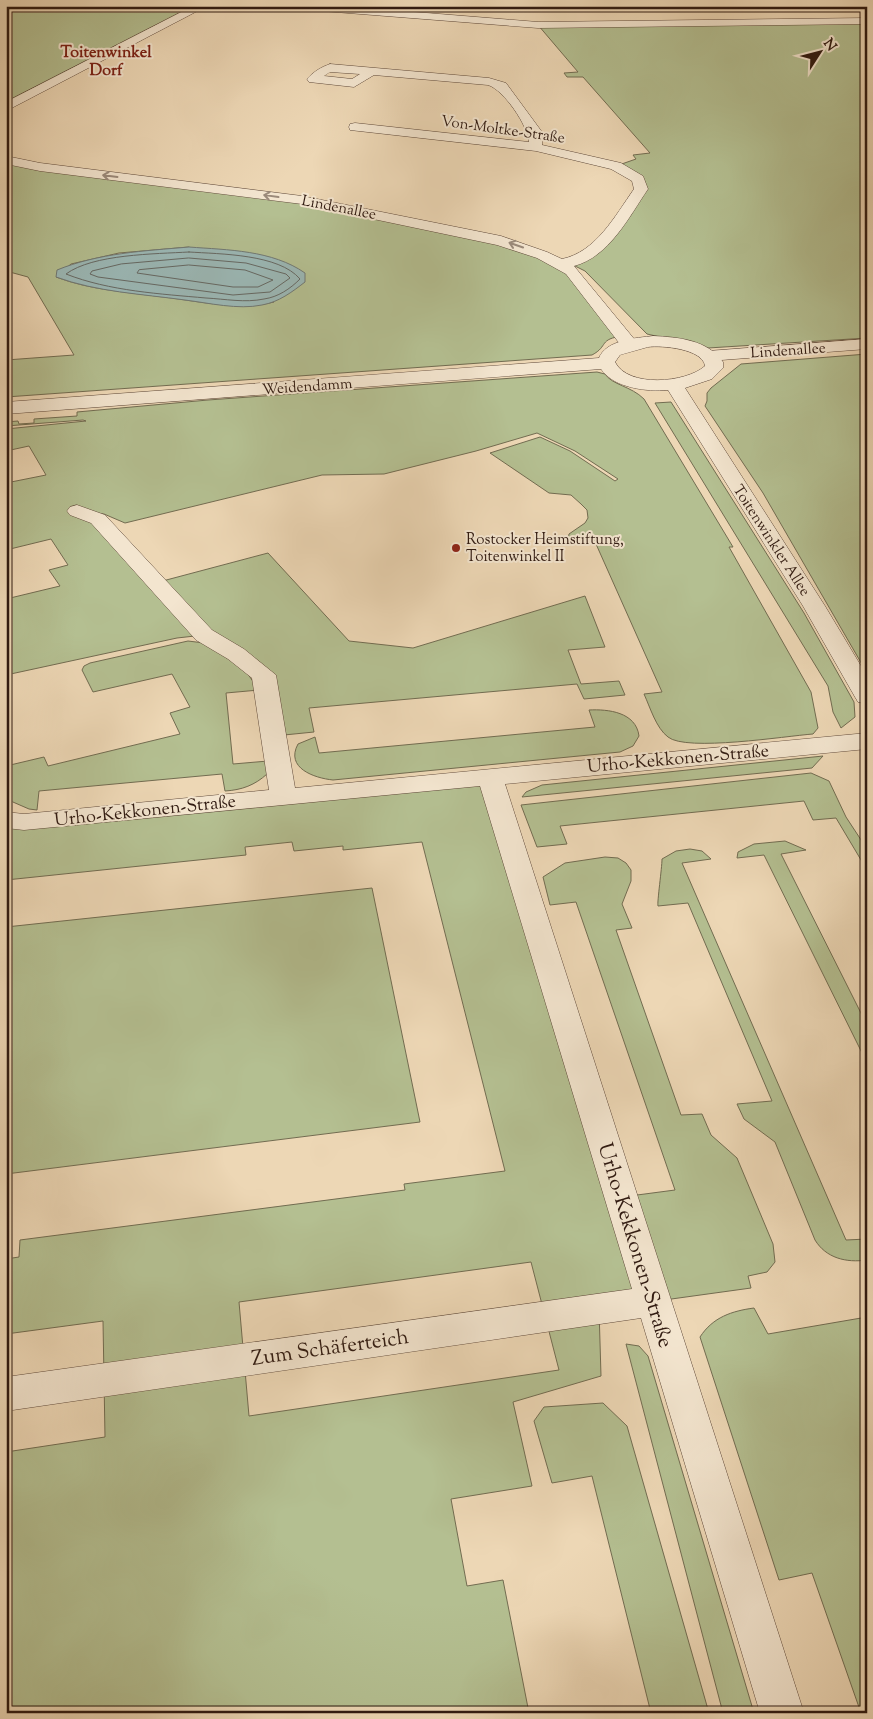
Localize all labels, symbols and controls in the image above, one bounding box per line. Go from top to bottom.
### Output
north arrow [796,28,846,78]
text: N [818,35,840,56]
district label: Toitenwinkel Dorf [60,42,152,83]
street label: Von-Moltke-Straße [440,111,566,150]
one-way arrow [102,170,118,180]
one-way arrow [263,191,279,201]
street label: Lindenallee [300,191,378,226]
one-way arrow [508,240,524,250]
street label: Lindenallee [750,338,826,365]
street label: Weidendamm [261,374,354,401]
street label: Toitenwinkler Allee [727,481,815,601]
place label: Rostocker Heimstiftung, Toitenwinkel II [466,530,624,568]
marker: Rostocker Heimstiftung, Toitenwinkel II [450,542,462,554]
street label: Urho-Kekkonen-Straße [586,739,770,781]
street label: Urho-Kekkonen-Straße [53,790,237,834]
street label: Urho-Kekkonen-Straße [589,1139,680,1352]
street label: Zum Schäferteich [250,1323,411,1375]

